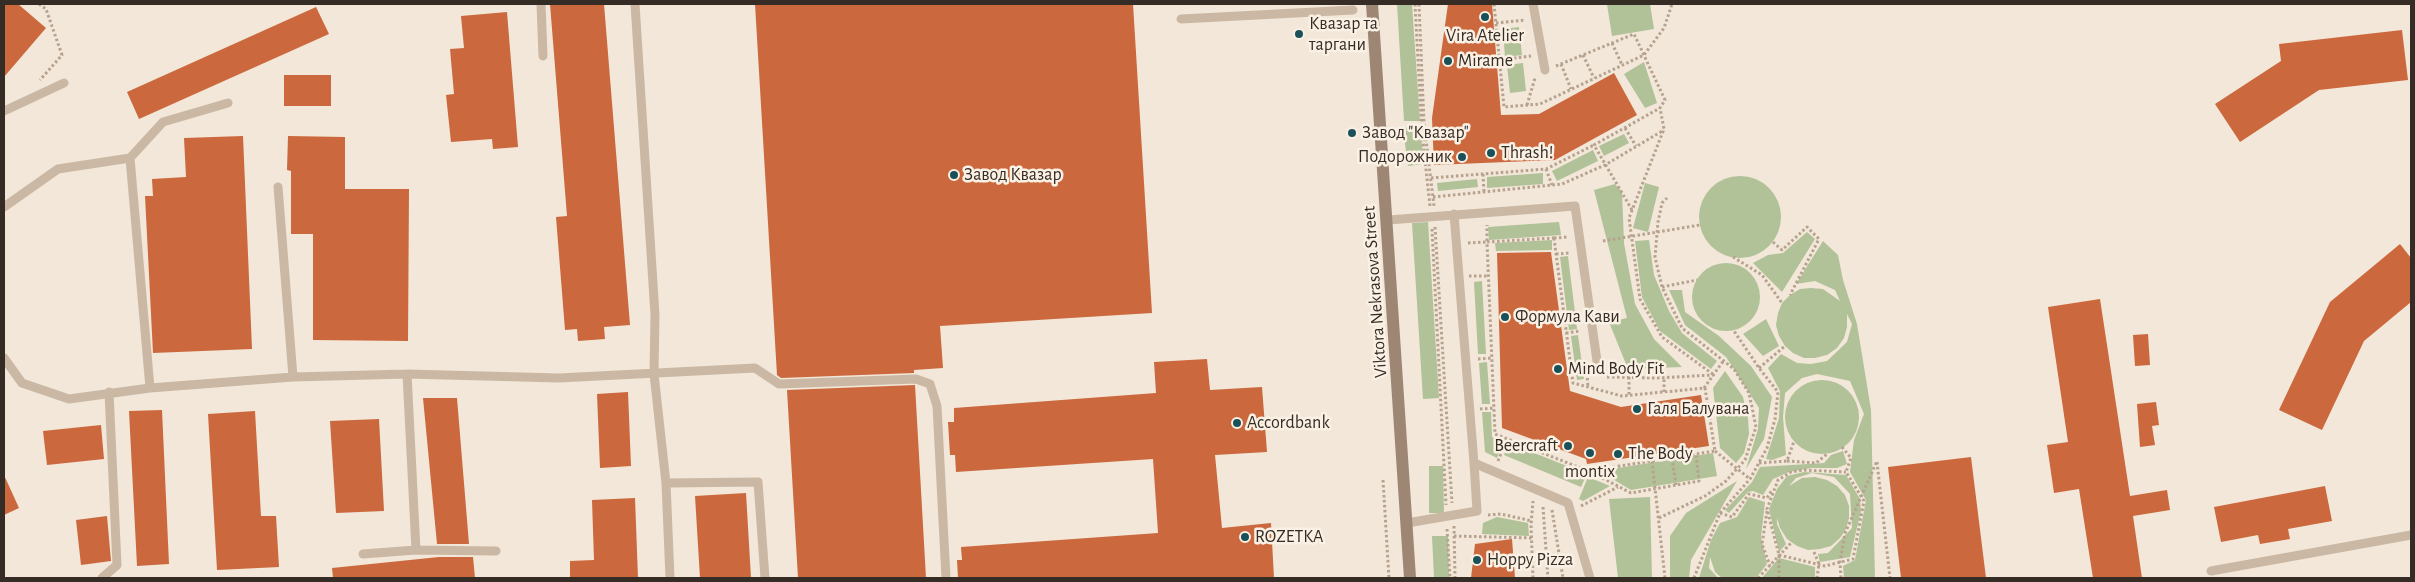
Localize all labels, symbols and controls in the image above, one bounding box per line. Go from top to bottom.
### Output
marker: Vira Atelier [1479,11,1491,23]
place label: Квазар та таргани [1309,13,1378,56]
place label: Vira Atelier [1446,25,1524,47]
marker: Квазар та таргани [1293,28,1305,40]
place label: Mirame [1458,50,1513,72]
marker: Mirame [1442,55,1454,67]
place label: Завод "Квазар" [1362,122,1469,144]
marker: Завод "Квазар" [1346,127,1358,139]
place label: Thrash! [1501,142,1553,164]
place label: Подорожник [1358,146,1452,168]
marker: Thrash! [1485,147,1497,159]
marker: Подорожник [1456,151,1468,163]
place label: Завод Квазар [964,164,1062,186]
marker: Завод Квазар [948,169,960,181]
street label: Viktora Nekrasova Street [1358,205,1392,379]
place label: Формула Кави [1515,306,1620,328]
marker: Формула Кави [1499,311,1511,323]
place label: Mind Body Fit [1568,358,1664,380]
marker: Mind Body Fit [1552,363,1564,375]
place label: Галя Балувана [1647,398,1750,420]
marker: Галя Балувана [1631,403,1643,415]
place label: Accordbank [1247,412,1330,434]
marker: Accordbank [1231,417,1243,429]
place label: Beercraft [1494,435,1558,457]
marker: Beercraft [1562,440,1574,452]
place label: The Body [1628,443,1693,465]
marker: montix [1584,447,1596,459]
marker: The Body [1612,448,1624,460]
place label: montix [1565,461,1615,483]
place label: ROZETKA [1255,526,1323,548]
marker: ROZETKA [1239,531,1251,543]
place label: Hoppy Pizza [1487,549,1573,571]
marker: Hoppy Pizza [1471,554,1483,566]

